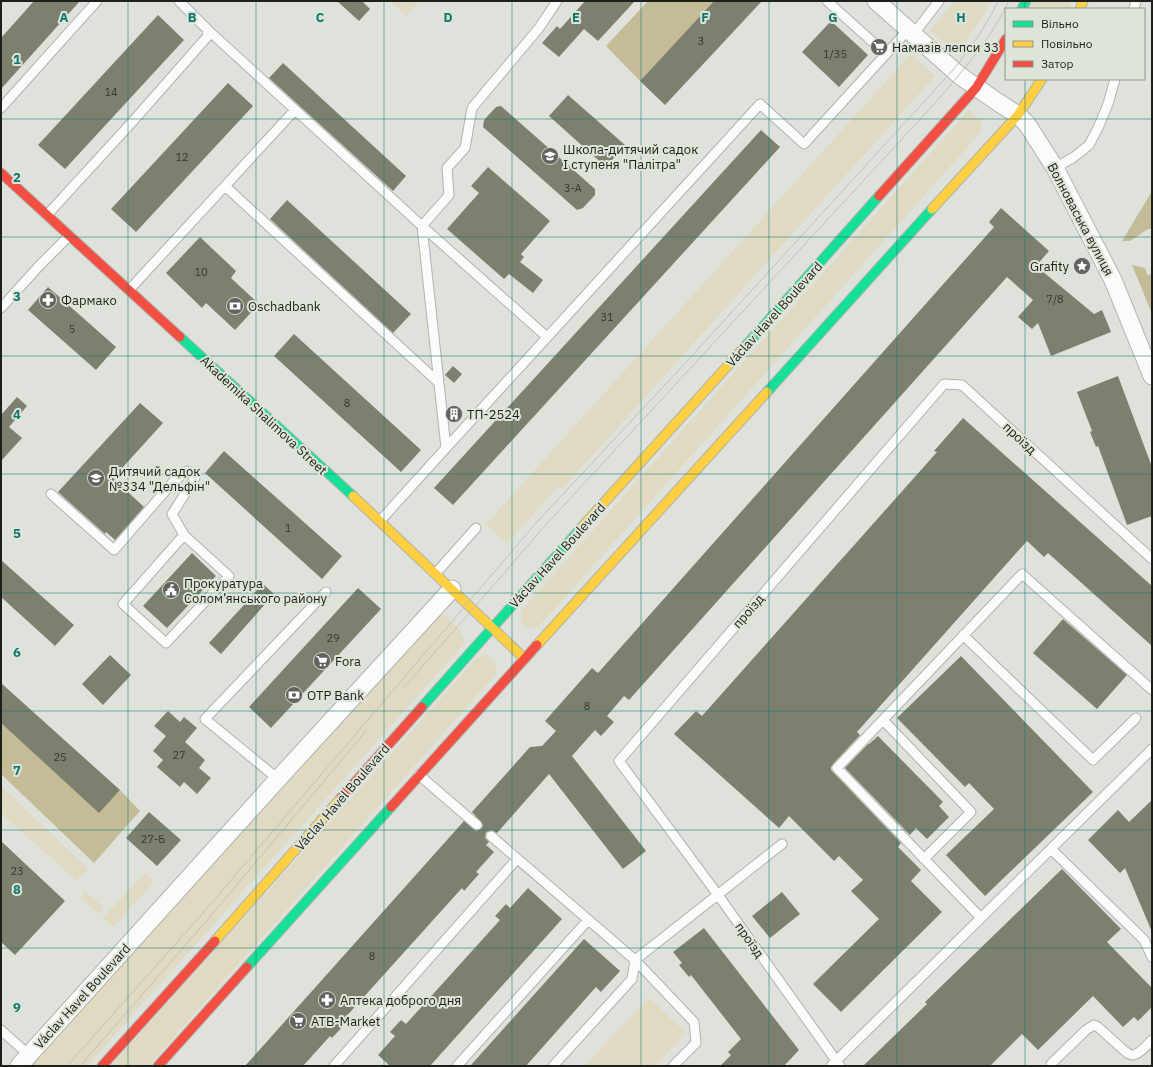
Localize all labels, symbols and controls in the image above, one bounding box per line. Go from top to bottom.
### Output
legend [1005,8,1145,80]
text: A [60,9,69,26]
text: B [188,9,197,26]
text: C [316,9,325,26]
text: D [443,9,453,26]
text: E [572,9,580,26]
text: F [701,9,709,26]
text: G [828,9,838,26]
text: H [956,9,966,26]
text: Вільно [1041,16,1079,31]
house number: 3 [698,34,704,48]
text: Повільно [1041,36,1093,51]
supermarket icon: Намазів лепси 33 [869,37,889,57]
place label: Намазів лепси 33 [892,39,999,56]
house number: 1/35 [823,47,847,61]
text: 1 [13,51,21,68]
text: Затор [1041,56,1074,71]
house number: 14 [104,85,118,99]
place label: Школа-дитячий садок І ступеня "Палітра" [563,141,698,173]
school or university icon: Школа-дитячий садок І ступеня "Палітра" [540,146,560,166]
house number: 12 [175,150,189,164]
street label: Волноваська вулиця [1044,160,1118,279]
text: 2 [13,169,21,186]
house number: 3-А [564,181,582,195]
place icon: Grafity [1072,256,1092,276]
street label: Václav Havel Boulevard [723,258,826,371]
place label: Grafity [1030,258,1070,275]
house number: 10 [194,265,208,279]
text: 3 [13,288,21,305]
pharmacy icon: Фармако [38,290,58,310]
place label: Фармако [61,292,117,309]
house number: 7/8 [1046,292,1064,306]
bank icon: Oschadbank [225,296,245,316]
place label: Oschadbank [248,298,321,315]
house number: 31 [600,310,614,324]
house number: 5 [69,322,75,336]
street label: Akademika Shalimova Street [197,352,331,479]
house number: 8 [344,396,350,410]
building icon: ТП-2524 [444,404,464,424]
text: 4 [13,406,21,423]
place label: ТП-2524 [467,406,520,423]
street label: проїзд [999,419,1040,458]
place label: Дитячий садок №334 "Дельфін" [109,463,210,495]
school or university icon: Дитячий садок №334 "Дельфін" [86,468,106,488]
street label: Václav Havel Boulevard [506,499,609,612]
house number: 1 [285,521,292,535]
text: 5 [13,525,21,542]
place label: Прокуратура Солом’янського району [184,575,328,607]
public building icon: Прокуратура Солом’янського району [161,580,181,600]
street label: проїзд [729,591,768,632]
house number: 29 [326,631,340,645]
text: 6 [13,644,21,661]
supermarket icon: Fora [312,651,332,671]
place label: Fora [335,653,361,670]
bank icon: OTP Bank [284,685,304,705]
place label: OTP Bank [307,687,364,704]
house number: 8 [584,699,590,713]
street label: Václav Havel Boulevard [291,740,393,854]
house number: 27 [172,748,186,762]
house number: 25 [53,750,67,764]
text: 7 [13,762,21,779]
house number: 27-Б [141,832,165,846]
house number: 23 [10,864,24,878]
text: 8 [13,881,21,898]
street label: проїзд [731,919,768,962]
street label: Václav Havel Boulevard [31,940,134,1053]
house number: 8 [369,949,375,963]
pharmacy icon: Аптека доброго дня [317,990,337,1010]
place label: Аптека доброго дня [340,992,461,1009]
text: 9 [13,999,21,1016]
supermarket icon: ATB-Market [288,1011,308,1031]
place label: ATB-Market [311,1013,380,1030]

